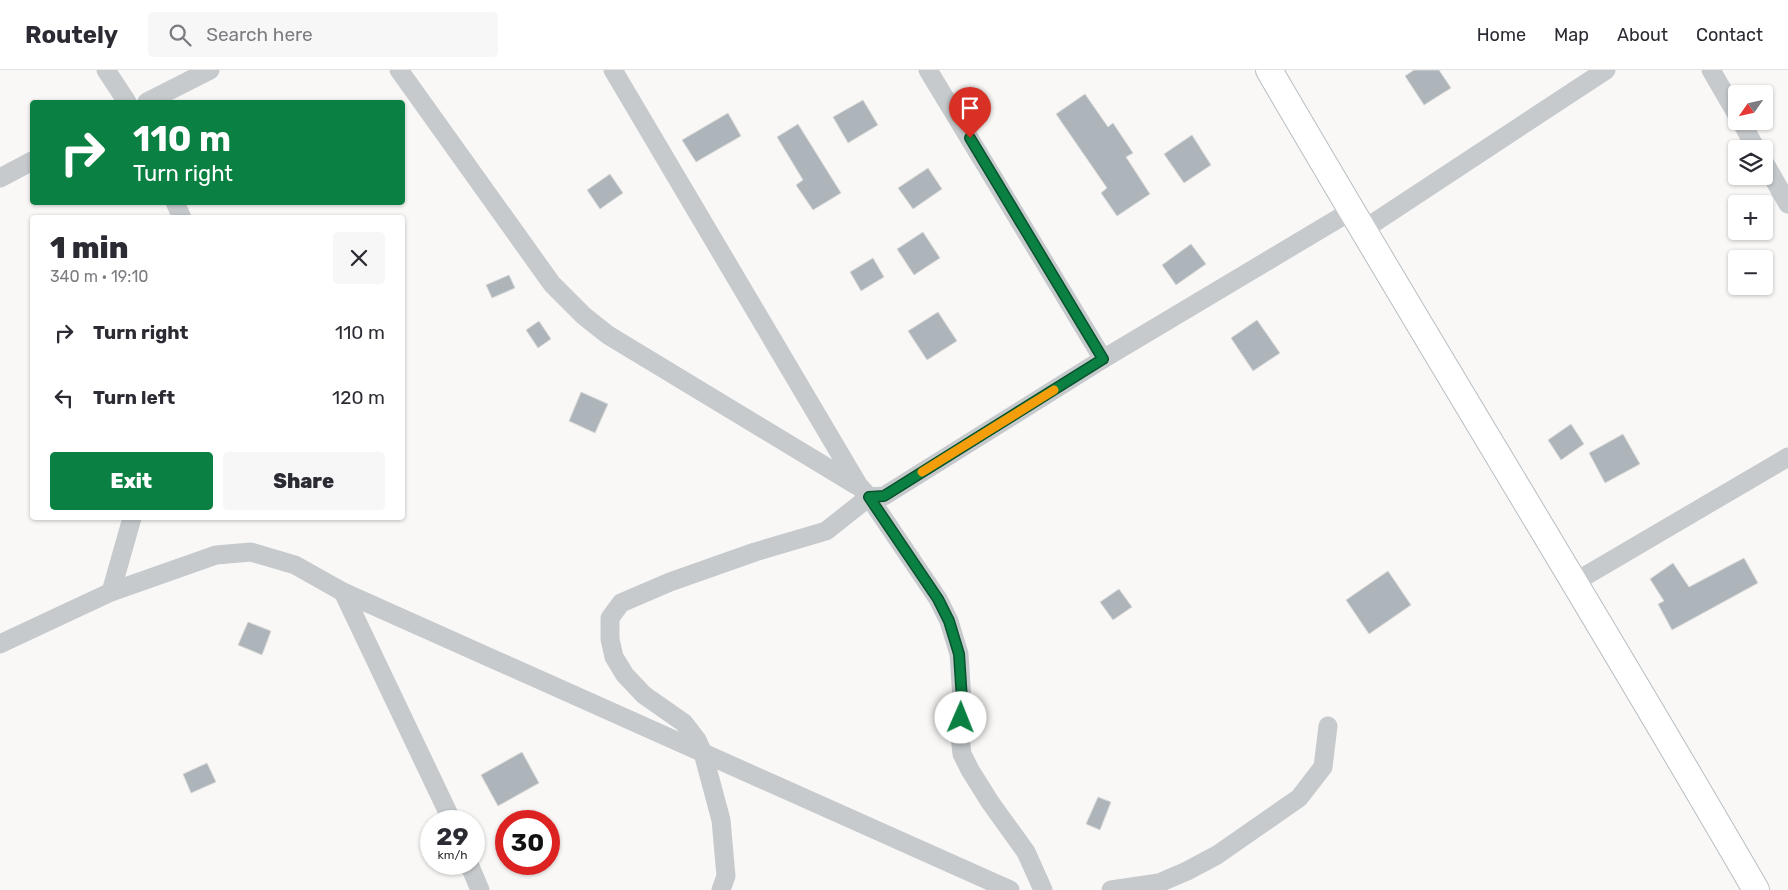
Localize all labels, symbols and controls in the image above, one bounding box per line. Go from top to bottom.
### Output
search box [148,12,498,57]
text: Routely [25,21,118,49]
icon: search [166,21,194,49]
text: Search here [206,23,313,46]
text: Home [1477,24,1526,46]
text: Map [1554,24,1589,46]
text: About [1617,24,1668,46]
text: Contact [1696,24,1763,46]
north arrow [1728,85,1772,130]
map controls [1728,85,1773,295]
pin [949,87,991,138]
icon: arrive [956,94,984,122]
text: 110 m [133,118,231,160]
icon: right [50,120,115,185]
button: layers [1728,140,1773,185]
text: Turn right [133,160,233,187]
button: + [1728,195,1773,240]
text: 1 min [50,230,128,266]
button: close [333,232,385,284]
button: − [1728,250,1773,295]
text: 340 m · 19:10 [50,267,148,286]
icon: right [50,319,78,347]
text: Turn right [93,321,188,344]
text: 110 m [335,321,385,344]
icon: left [50,384,78,412]
text: Turn left [93,386,175,409]
text: 120 m [332,386,385,409]
button: Exit [50,452,213,510]
button: Share [223,452,385,510]
position arrow [934,691,986,743]
speed limit sign: 30 [495,810,560,875]
text: 29 [436,822,469,851]
text: km/h [438,848,467,862]

